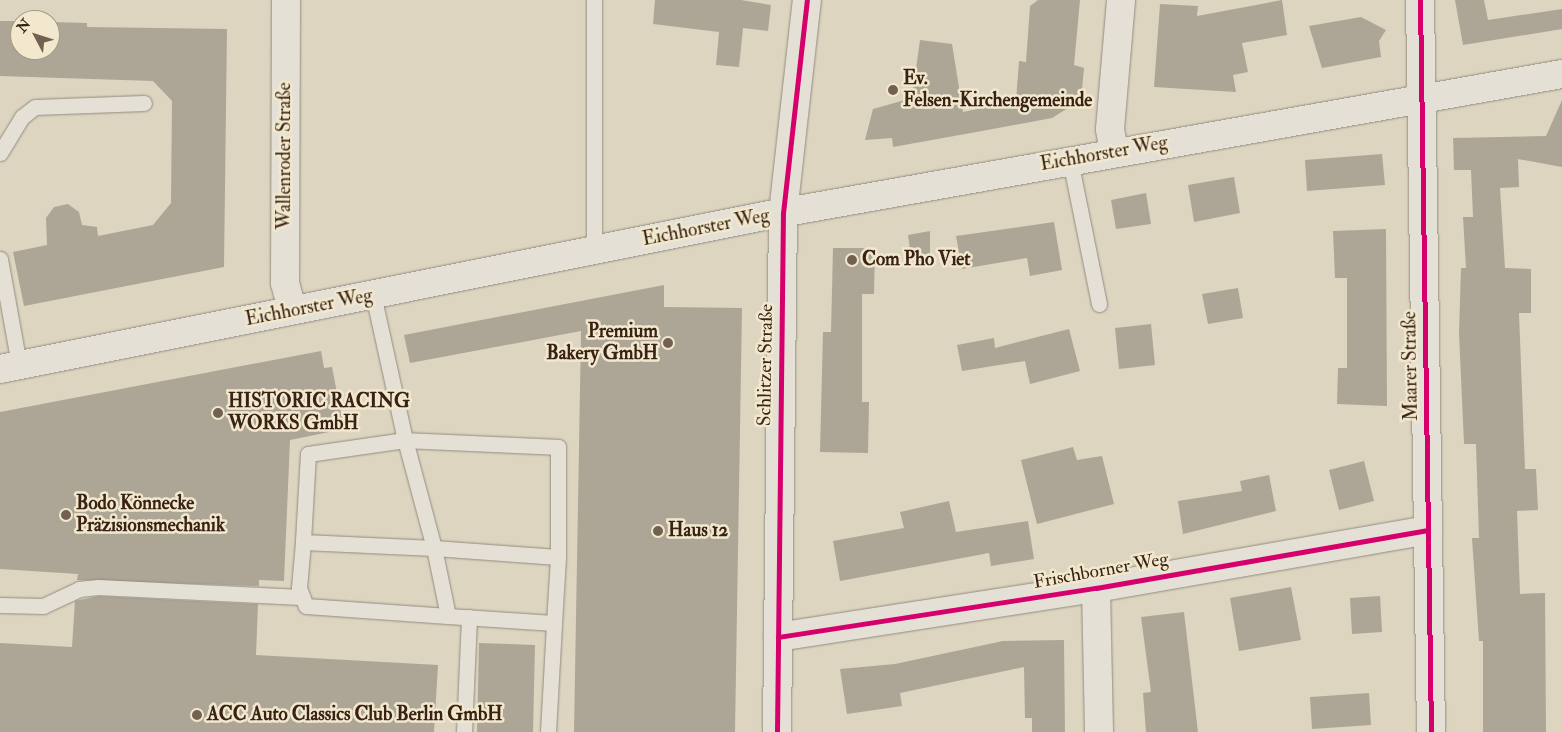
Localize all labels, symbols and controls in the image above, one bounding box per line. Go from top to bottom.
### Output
north arrow [10,10,60,60]
text: N [13,15,34,36]
place label: Ev. Felsen-Kirchengemeinde [903,68,1092,112]
street label: Wallenroder Straße [274,82,296,230]
marker: Ev. Felsen-Kirchengemeinde [887,84,899,96]
street label: Eichhorster Weg [1038,132,1170,176]
street label: Eichhorster Weg [640,204,772,252]
place label: Com Pho Viet [862,249,970,271]
marker: Com Pho Viet [846,254,858,266]
street label: Eichhorster Weg [243,284,375,332]
street label: Schlitzer Straße [754,304,778,426]
street label: Maarer Straße [1399,311,1423,421]
place label: Premium Bakery GmbH [546,321,658,365]
marker: Premium Bakery GmbH [662,337,674,349]
place label: HISTORIC RACING WORKS GmbH [228,391,410,435]
marker: HISTORIC RACING WORKS GmbH [212,407,224,419]
place label: Bodo Könnecke Präzisionsmechanik [76,493,225,537]
marker: Bodo Könnecke Präzisionsmechanik [60,509,72,521]
place label: Haus 12 [668,520,728,542]
marker: Haus 12 [652,525,664,537]
street label: Frischborner Weg [1032,548,1170,594]
place label: ACC Auto Classics Club Berlin GmbH [207,704,503,726]
marker: ACC Auto Classics Club Berlin GmbH [191,709,203,721]

